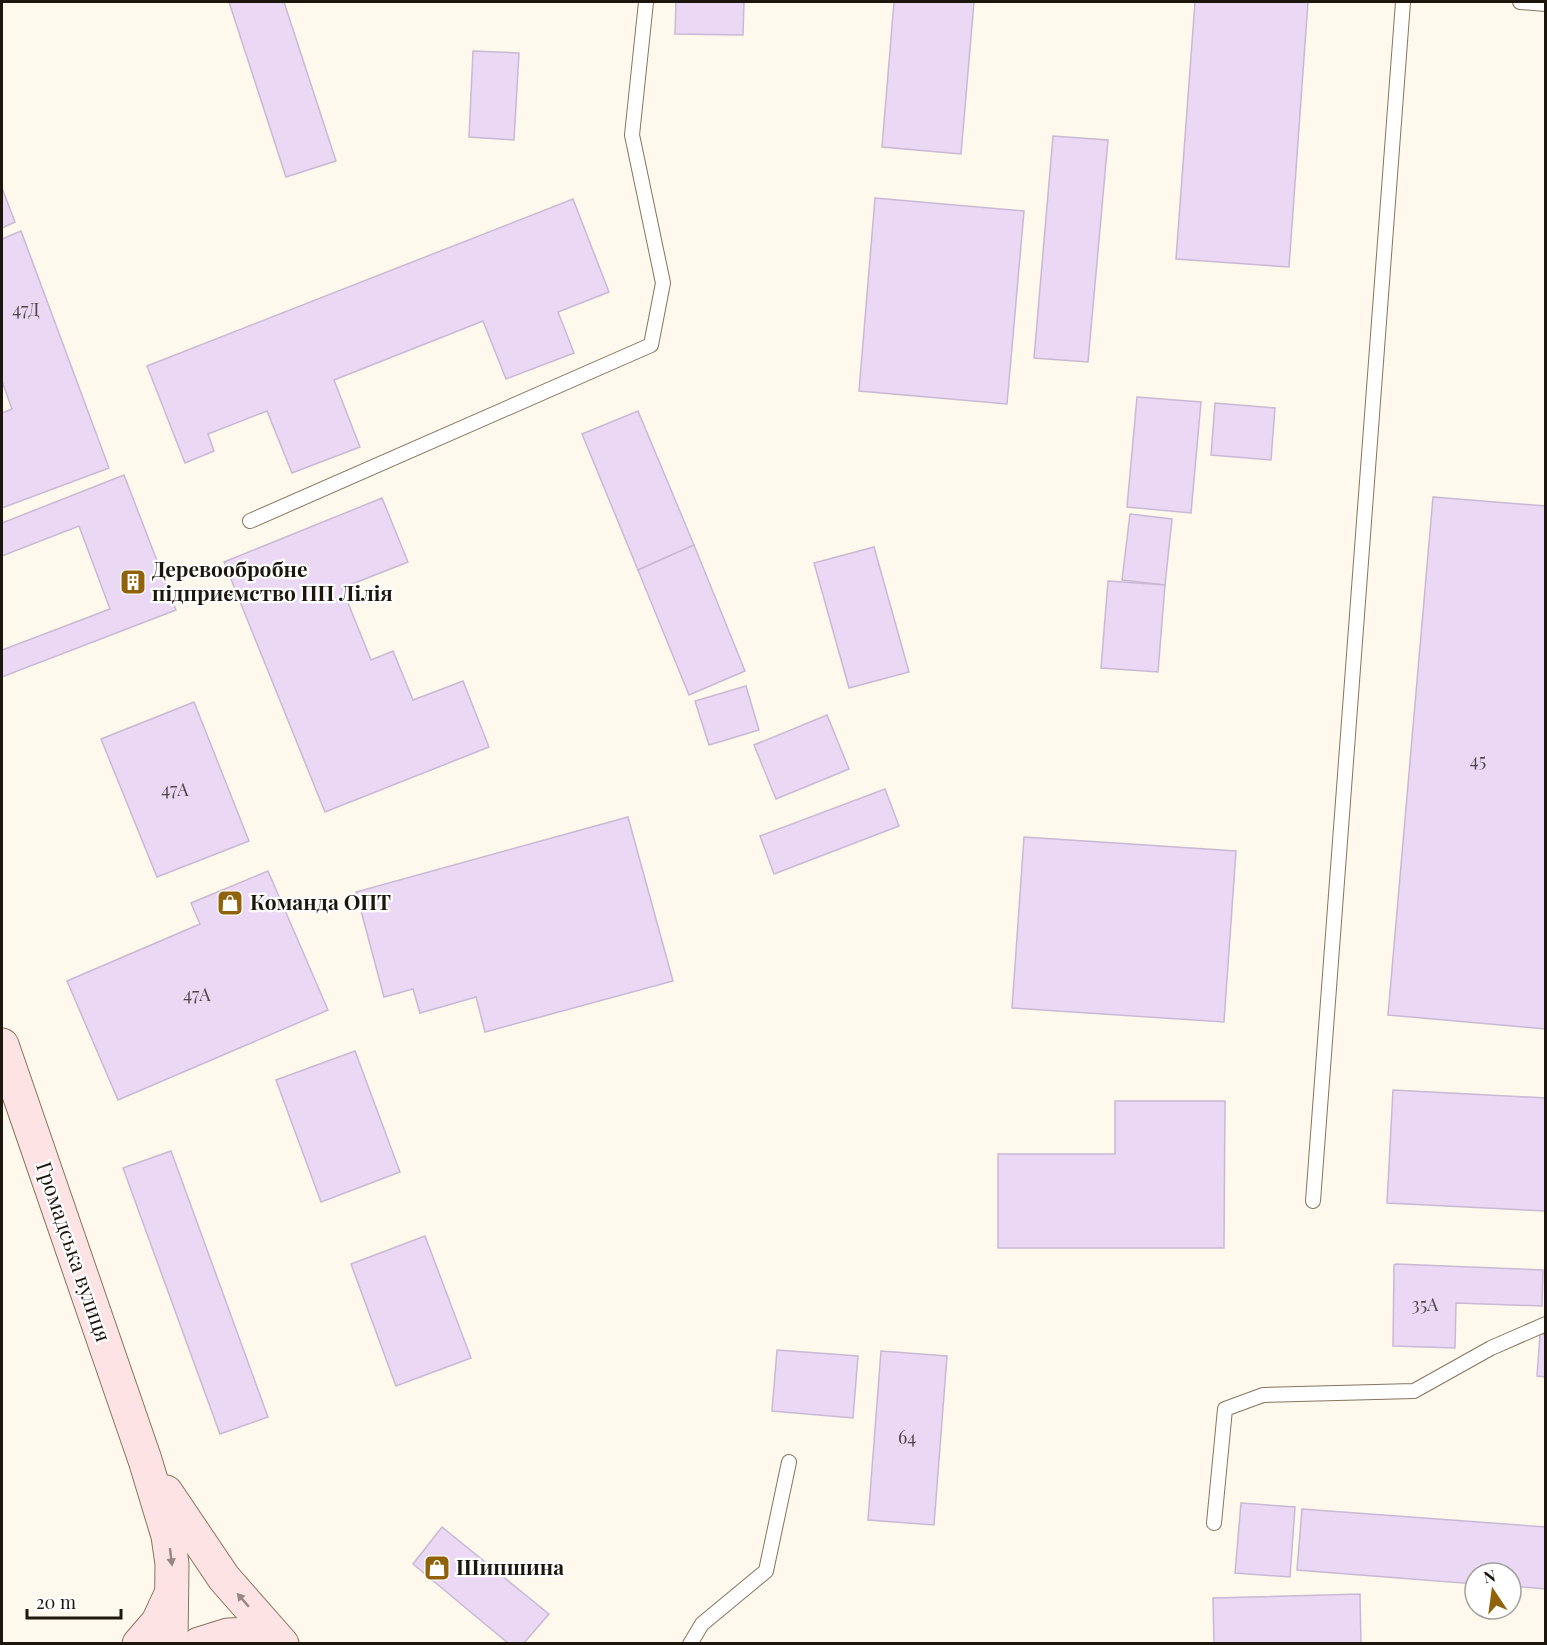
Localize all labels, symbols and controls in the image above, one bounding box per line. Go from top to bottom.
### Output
house number: 47Д [12,297,40,321]
place label: Деревообробне підприємство ПП Лілія [152,554,393,606]
building icon: Деревообробне підприємство ПП Лілія [118,567,148,597]
house number: 45 [1470,748,1486,772]
house number: 47А [161,777,189,801]
place label: Команда ОПТ [250,887,391,915]
shop icon: Команда ОПТ [215,888,245,918]
house number: 47А [183,982,211,1006]
street label: Громадська вулиця [31,1158,119,1345]
house number: 35А [1412,1292,1439,1316]
house number: 64 [898,1425,916,1449]
one-way arrow [166,1548,175,1567]
place label: Шипшина [456,1552,564,1580]
shop icon: Шипшина [422,1553,452,1583]
north arrow [1463,1561,1523,1621]
text: N [1482,1564,1498,1587]
scale bar [27,1582,122,1620]
text: 20 m [36,1590,76,1614]
one-way arrow [237,1593,250,1608]

